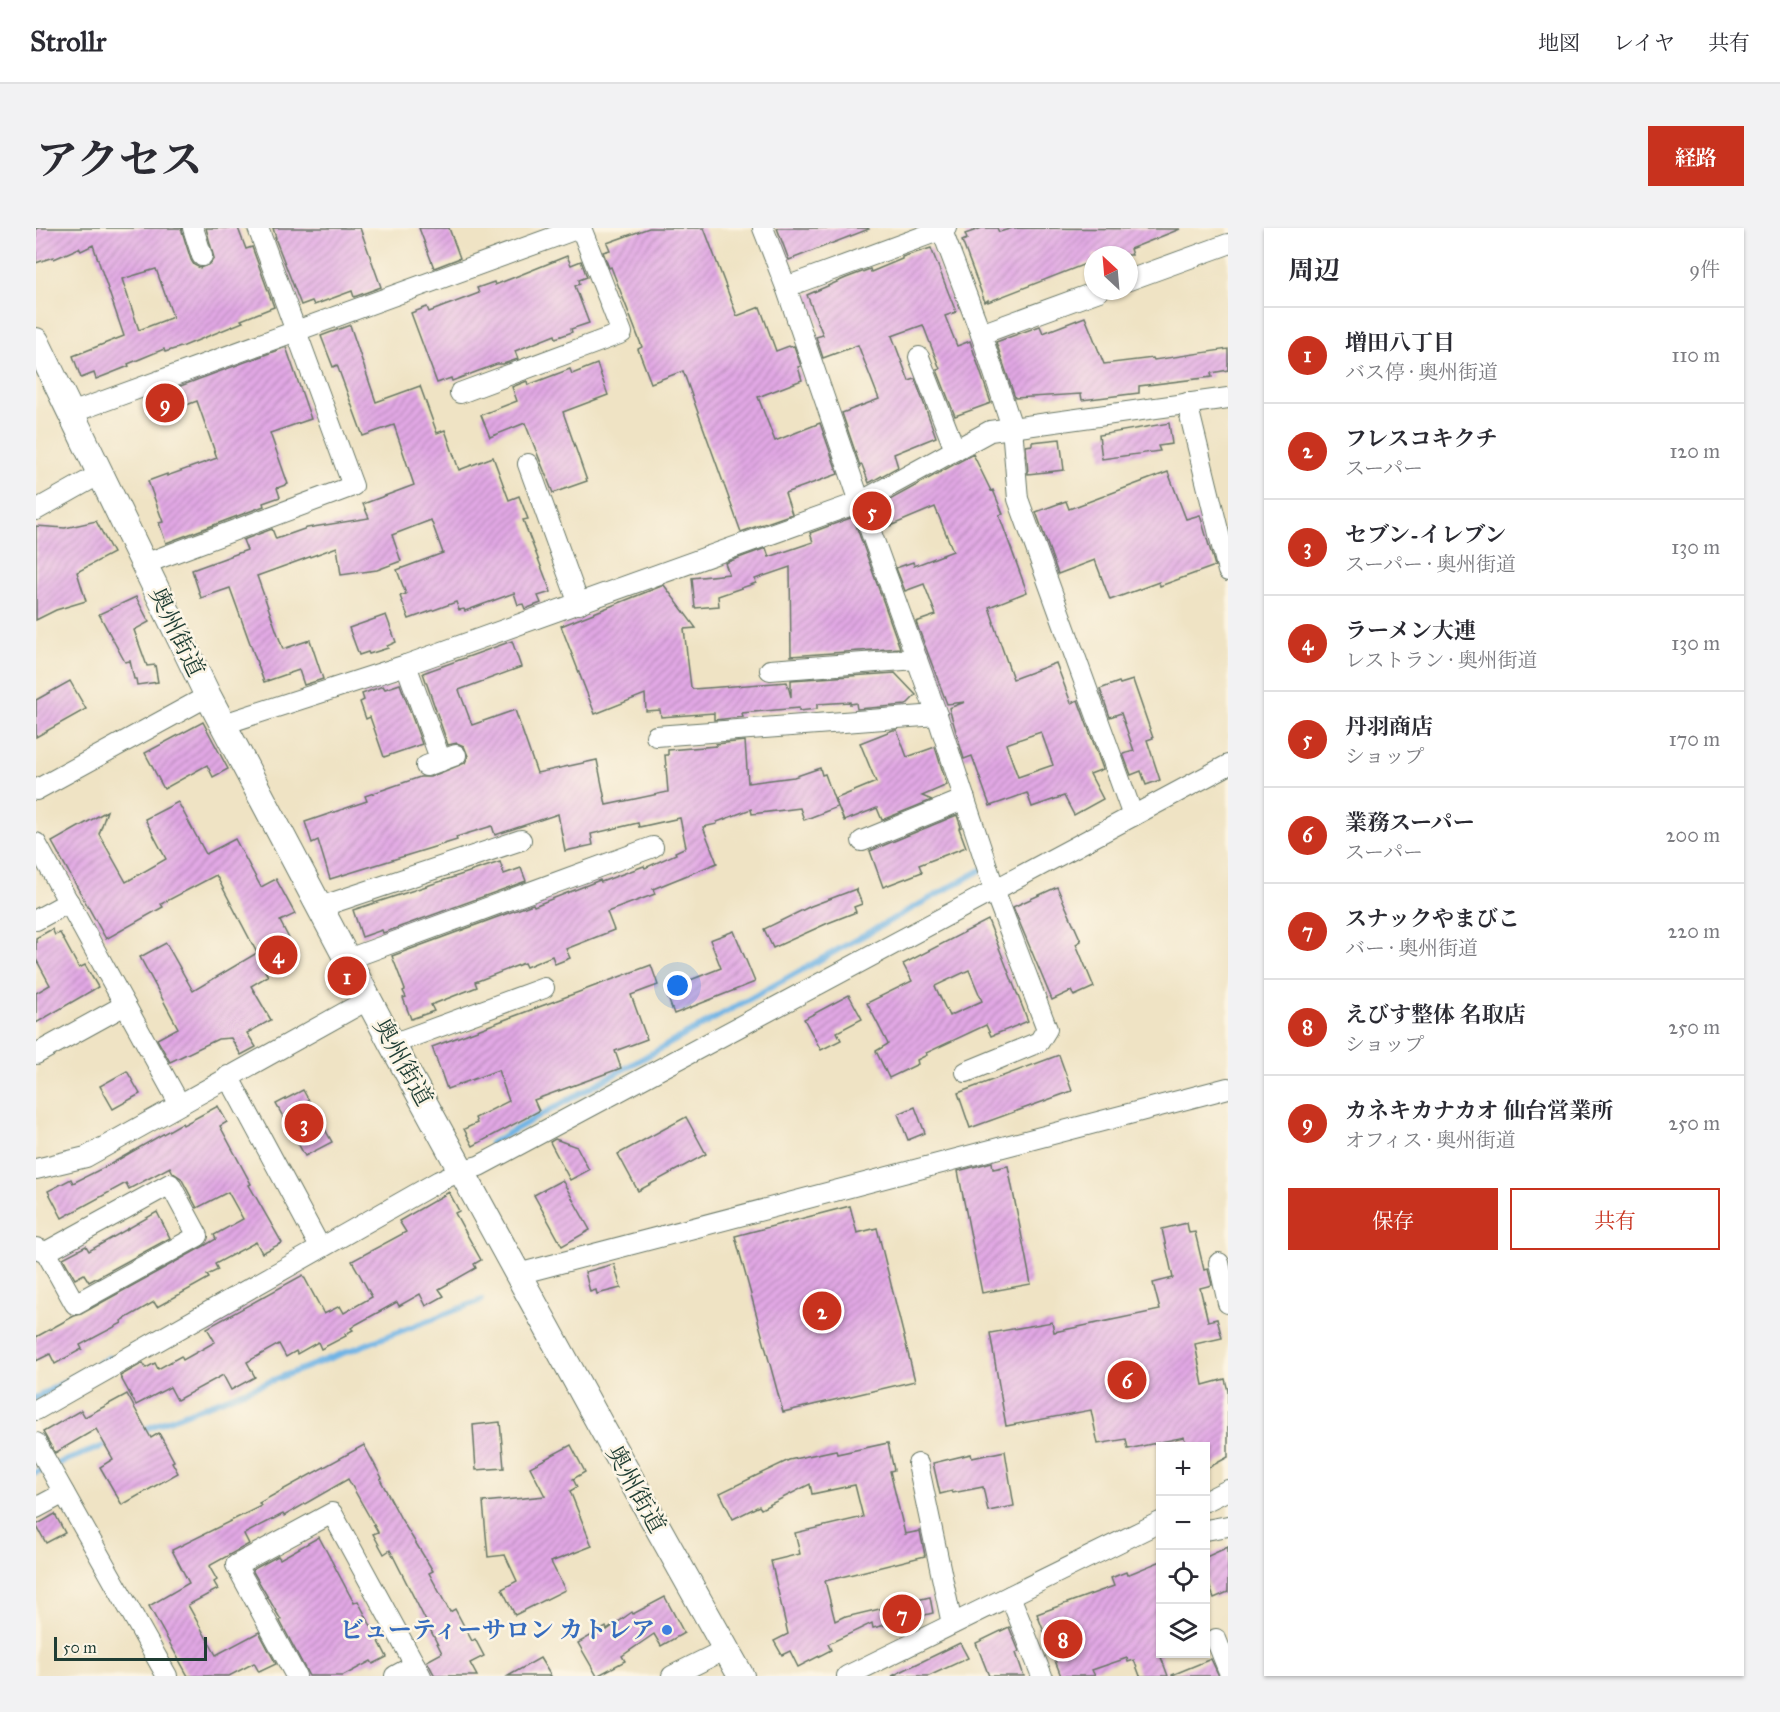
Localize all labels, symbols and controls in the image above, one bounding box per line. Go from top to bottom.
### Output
text: Strollr [30,24,106,59]
text: 地図 [1538,30,1580,56]
text: レイヤ [1613,30,1675,56]
text: 共有 [1708,30,1750,56]
button: 経路 [1648,126,1744,186]
text: アクセス [36,134,203,186]
north arrow [1084,246,1138,300]
text: 周辺 [1288,254,1340,286]
text: 9件 [1689,257,1720,281]
text: 増田八丁目 [1345,329,1455,356]
text: 1 [1304,343,1311,367]
text: 110 m [1672,343,1720,367]
text: バス停 · 奥州街道 [1345,360,1498,384]
pin: 9 [146,380,184,426]
text: フレスコキクチ [1345,425,1497,452]
text: 2 [1303,439,1312,463]
text: 120 m [1669,439,1720,463]
text: スーパー [1345,456,1423,480]
pin: 5 [852,488,892,534]
text: セブン-イレブン [1345,521,1506,548]
text: 3 [1304,535,1312,559]
text: 130 m [1671,535,1720,559]
text: スーパー · 奥州街道 [1345,552,1516,576]
street label: 奥州街道 [142,582,212,682]
text: ラーメン大連 [1345,617,1476,644]
text: 4 [1302,631,1313,655]
text: 130 m [1671,631,1720,655]
text: レストラン · 奥州街道 [1345,648,1537,672]
text: 丹羽商店 [1345,713,1433,740]
text: 5 [1303,727,1312,751]
text: 170 m [1669,727,1720,751]
text: ショップ [1345,744,1425,768]
text: 業務スーパー [1345,809,1475,836]
text: 6 [1302,823,1313,847]
text: 200 m [1666,823,1720,847]
text: スーパー [1345,840,1423,864]
text: スナックやまびこ [1345,905,1520,932]
text: 7 [1302,919,1313,943]
text: 220 m [1668,919,1720,943]
pin: 4 [258,932,298,978]
text: バー · 奥州街道 [1345,936,1478,960]
pin: 1 [328,954,366,999]
your location [663,971,692,1000]
text: えびす整体 名取店 [1345,1001,1526,1028]
street label: 奥州街道 [367,1013,439,1111]
text: 8 [1302,1015,1313,1039]
text: 250 m [1668,1015,1720,1039]
text: ショップ [1345,1032,1425,1056]
text: カネキカナカオ 仙台営業所 [1345,1097,1613,1124]
pin: 3 [284,1100,324,1146]
text: 9 [1302,1111,1313,1135]
text: 250 m [1668,1111,1720,1135]
text: オフィス · 奥州街道 [1345,1128,1516,1152]
button: 保存 [1288,1188,1498,1250]
button: 共有 [1510,1188,1720,1250]
pin: 2 [802,1288,842,1334]
pin: 6 [1108,1358,1146,1402]
street label: 奥州街道 [600,1440,672,1538]
map controls [1156,1442,1210,1658]
button: + [1156,1442,1210,1496]
button: − [1156,1496,1210,1550]
button: locate [1156,1550,1210,1604]
pin: 7 [882,1592,922,1636]
button: layers [1156,1604,1210,1658]
place label: ビューティーサロン カトレア [340,1615,655,1645]
pin: 8 [1044,1616,1082,1662]
marker: ビューティーサロン カトレア [660,1623,674,1637]
scale bar [54,1634,207,1662]
text: 50 m [63,1638,97,1657]

